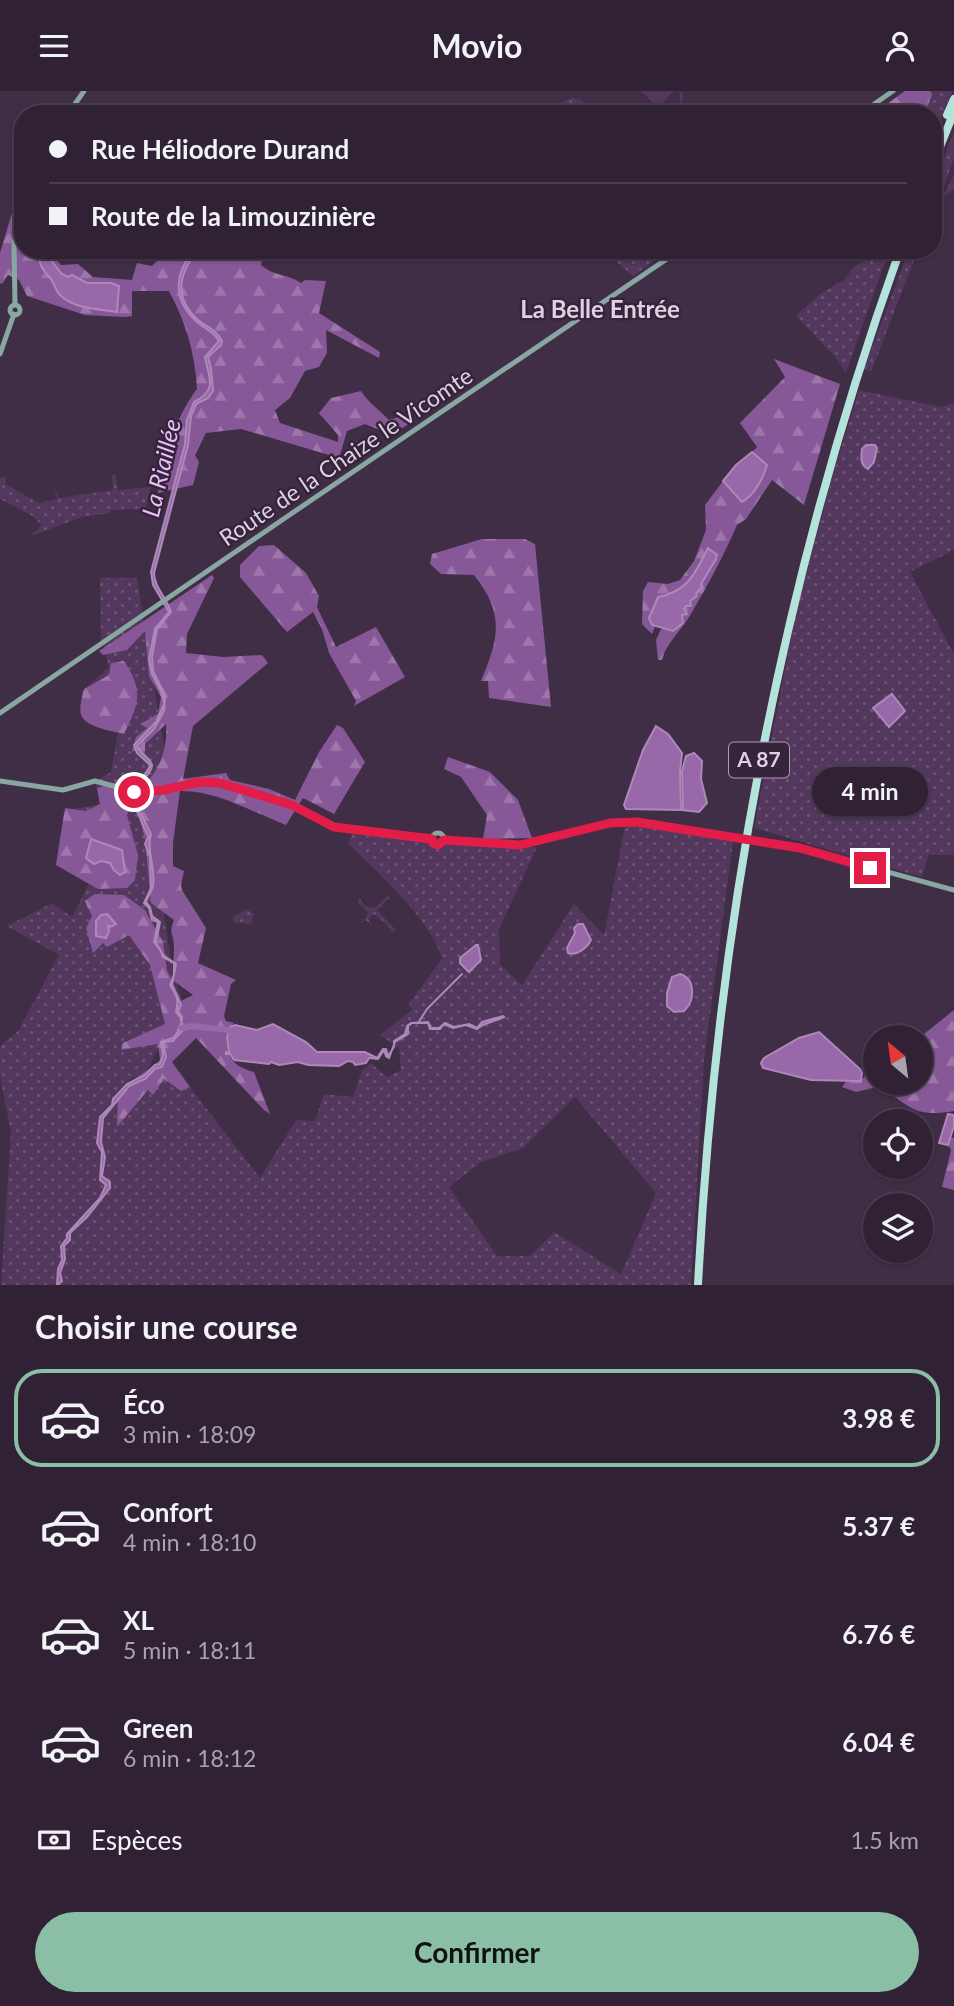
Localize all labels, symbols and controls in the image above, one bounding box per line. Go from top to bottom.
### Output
text: Movio [431,26,523,65]
icon: menu [35,27,73,65]
icon: person [881,27,919,65]
text: Rue Héliodore Durand [91,133,349,165]
text: Route de la Limouzinière [91,200,376,232]
district label: La Belle Entrée [520,294,680,323]
street label: Route de la Chaize le Vicomte [214,361,477,551]
water label: La Riaillée [135,416,186,520]
road number: A 87 [729,743,789,777]
callout: 4 min [812,767,928,815]
route start [118,776,150,808]
text: 4 min [841,777,899,805]
route end [854,852,886,884]
north arrow [863,1025,933,1095]
map controls [863,1025,933,1263]
button: locate [863,1109,933,1179]
button: layers [863,1193,933,1263]
text: Choisir une course [35,1307,298,1346]
icon: car [39,1387,102,1450]
text: Éco [123,1388,165,1420]
text: 3.98 € [842,1402,915,1434]
text: 3 min · 18:09 [123,1420,256,1448]
icon: car [39,1495,102,1558]
text: Confort [123,1496,213,1528]
text: 5.37 € [842,1510,915,1542]
text: 4 min · 18:10 [123,1528,256,1556]
icon: car [39,1603,102,1666]
text: XL [123,1604,154,1636]
text: 6.76 € [842,1618,915,1650]
text: 5 min · 18:11 [123,1636,256,1664]
icon: car [39,1711,102,1774]
text: Green [123,1712,193,1744]
text: 6.04 € [842,1726,915,1758]
text: 6 min · 18:12 [123,1744,256,1772]
icon: cash [35,1821,73,1859]
text: Espèces [91,1824,183,1856]
text: 1.5 km [850,1826,919,1854]
button: Confirmer [35,1912,919,1992]

